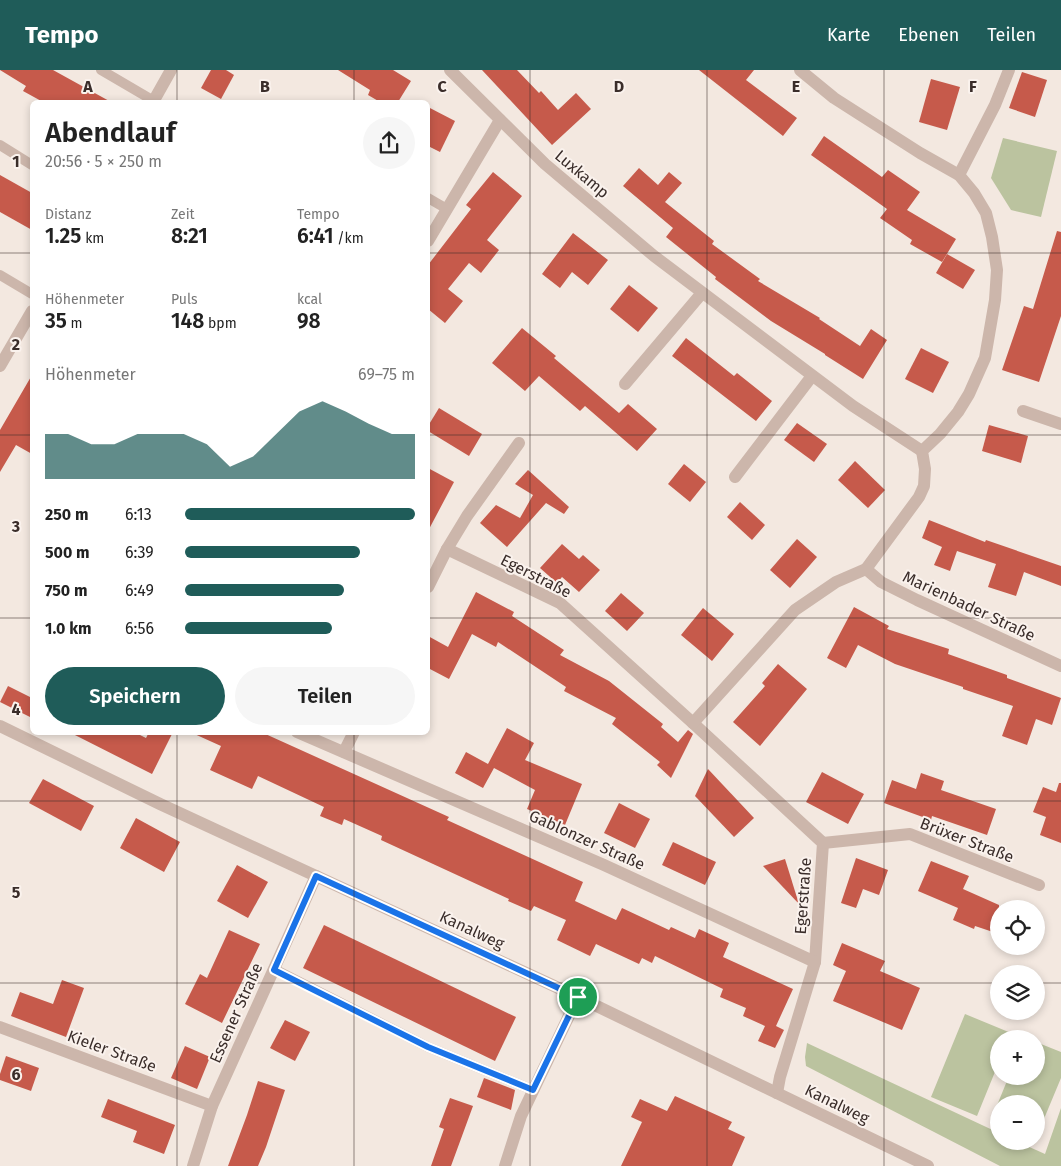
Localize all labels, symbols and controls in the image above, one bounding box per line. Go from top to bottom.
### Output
text: Tempo [25,21,99,49]
text: Karte [827,24,870,46]
text: Ebenen [898,24,959,46]
text: Teilen [987,24,1036,46]
text: A [82,77,93,96]
text: B [260,77,270,96]
text: C [437,77,447,96]
text: D [614,77,624,96]
text: E [792,77,800,96]
text: F [969,77,977,96]
text: Abendlauf [45,116,176,149]
button: share [363,117,415,169]
street label: Luxkamp [551,146,613,202]
text: 1 [12,152,20,171]
text: 20:56 · 5 × 250 m [45,152,162,171]
text: Distanz [45,206,91,223]
text: Zeit [171,206,195,223]
text: Tempo [297,206,340,223]
text: 1.25 [45,223,81,249]
text: 8:21 [171,223,208,249]
text: 6:41 [297,223,333,249]
text: km [81,230,104,247]
text: /km [333,230,364,247]
text: Höhenmeter [45,291,124,308]
text: Puls [171,291,198,308]
text: kcal [297,291,322,308]
text: 35 [45,308,67,334]
text: 148 [171,308,204,334]
text: 98 [297,308,321,334]
text: m [67,315,83,332]
text: bpm [204,315,237,332]
text: 2 [12,335,20,354]
text: Höhenmeter [45,365,136,384]
text: 69–75 m [358,365,415,384]
text: 250 m [45,505,89,524]
text: 6:13 [125,505,152,524]
text: 3 [11,517,20,536]
text: 500 m [45,543,90,562]
text: 6:39 [125,543,154,562]
street label: Egerstraße [497,550,575,602]
street label: Marienbader Straße [900,567,1038,645]
text: 750 m [45,581,88,600]
text: 6:49 [125,581,154,600]
text: 1.0 km [45,619,92,638]
text: 6:56 [125,619,154,638]
button: Speichern [45,667,225,725]
button: Teilen [235,667,415,725]
text: 4 [11,700,21,719]
street label: Gablonzer Straße [526,806,648,874]
street label: Brüxer Straße [917,813,1017,867]
street label: Egerstraße [791,857,815,935]
text: 5 [12,883,21,902]
map controls [990,900,1045,1150]
button: locate [990,900,1045,955]
street label: Kanalweg [437,907,508,954]
street label: Essener Straße [205,960,267,1066]
button: layers [990,965,1045,1020]
pin [557,976,599,1018]
icon: arrive [564,983,592,1011]
street label: Kieler Straße [65,1026,159,1076]
button: + [990,1030,1045,1085]
text: 6 [11,1065,21,1084]
street label: Kanalweg [802,1080,873,1128]
button: − [990,1095,1045,1150]

